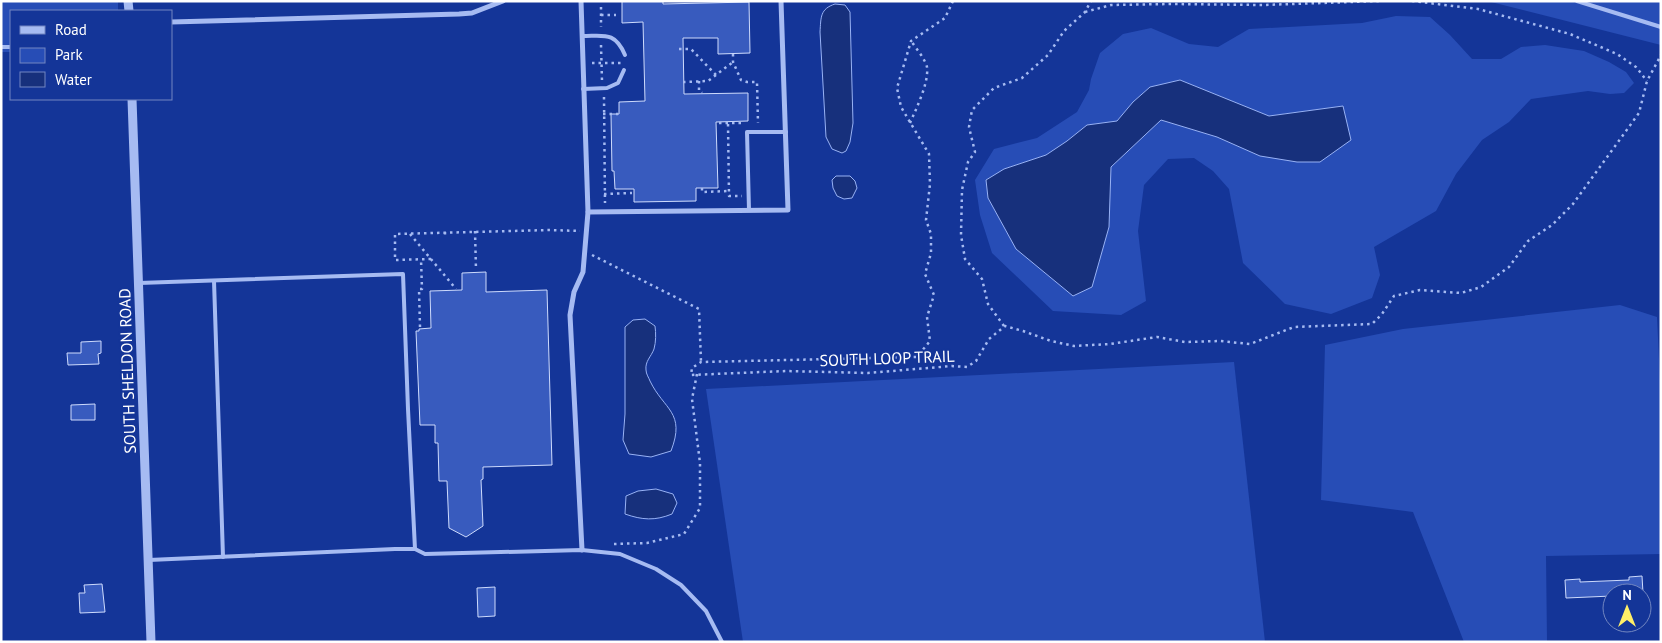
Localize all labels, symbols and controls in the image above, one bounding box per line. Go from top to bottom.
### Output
legend [10,10,172,100]
text: Road [55,20,87,39]
text: Park [55,45,83,64]
text: Water [55,70,92,89]
street label: SOUTH SHELDON ROAD [114,288,140,454]
street label: SOUTH LOOP TRAIL [819,346,955,370]
north arrow [1602,583,1652,633]
text: N [1622,586,1632,604]

